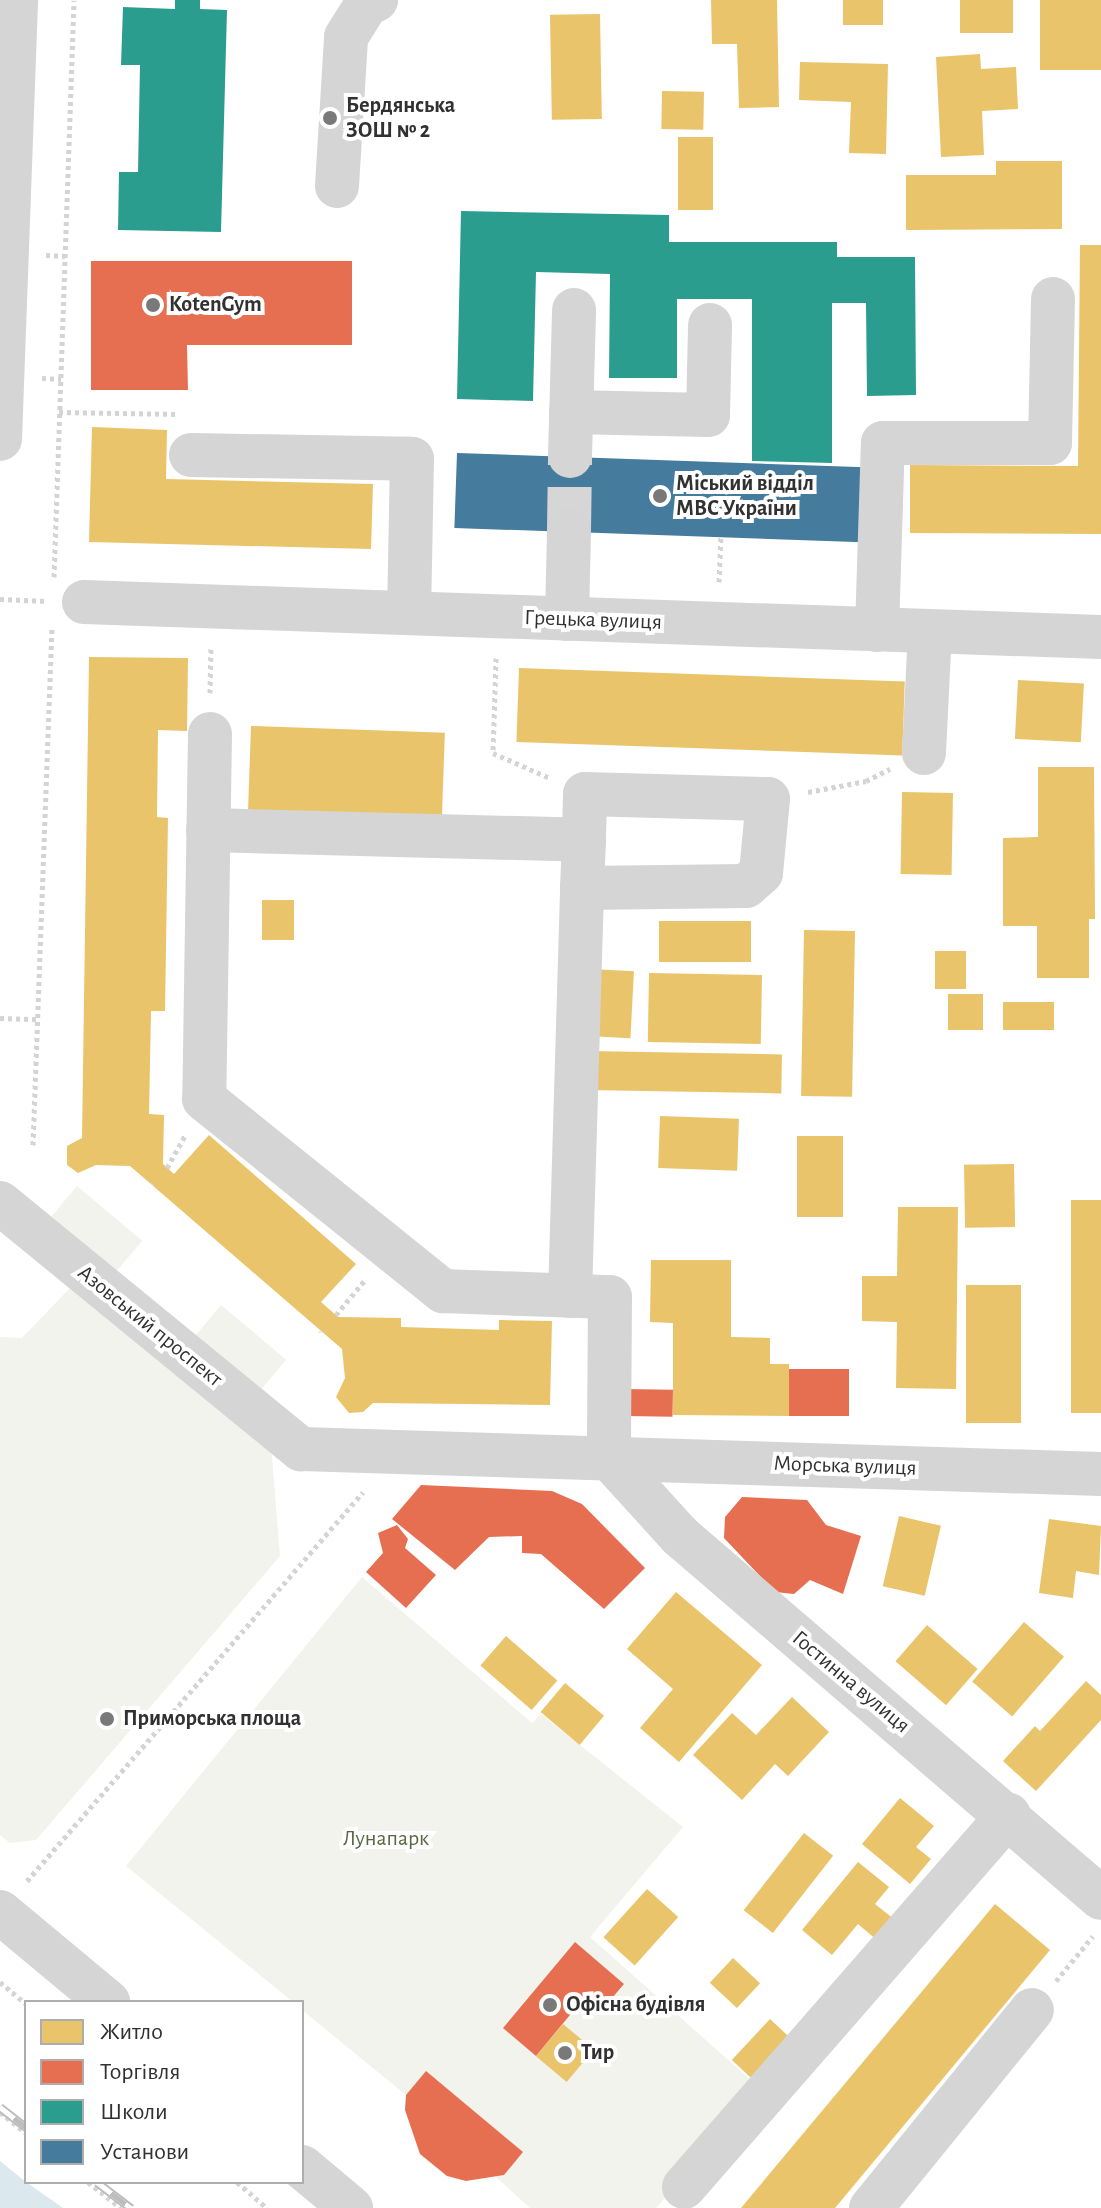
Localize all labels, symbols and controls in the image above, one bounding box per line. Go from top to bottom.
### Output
place label: Бердянська ЗОШ № 2 [346,92,455,144]
marker: Бердянська ЗОШ № 2 [321,109,339,127]
place label: KotenGym [169,292,262,318]
marker: KotenGym [144,296,162,314]
place label: Міський відділ МВС України [676,470,814,522]
marker: Міський відділ МВС України [651,487,669,505]
street label: Грецька вулиця [524,604,662,636]
street label: Азовський проспект [72,1260,228,1392]
street label: Морська вулиця [773,1450,917,1482]
street label: Гостинна вулиця [787,1625,915,1739]
place label: Приморська площа [123,1706,301,1732]
marker: Приморська площа [98,1710,116,1728]
park label: Лунапарк [343,1826,429,1852]
place label: Офісна будівля [566,1992,706,2018]
marker: Офісна будівля [541,1996,559,2014]
legend [24,2000,304,2184]
text: Житло [100,2020,163,2044]
place label: Тир [581,2040,614,2066]
marker: Тир [556,2044,574,2062]
text: Торгівля [100,2060,180,2084]
text: Школи [100,2100,168,2124]
text: Установи [100,2140,189,2164]

